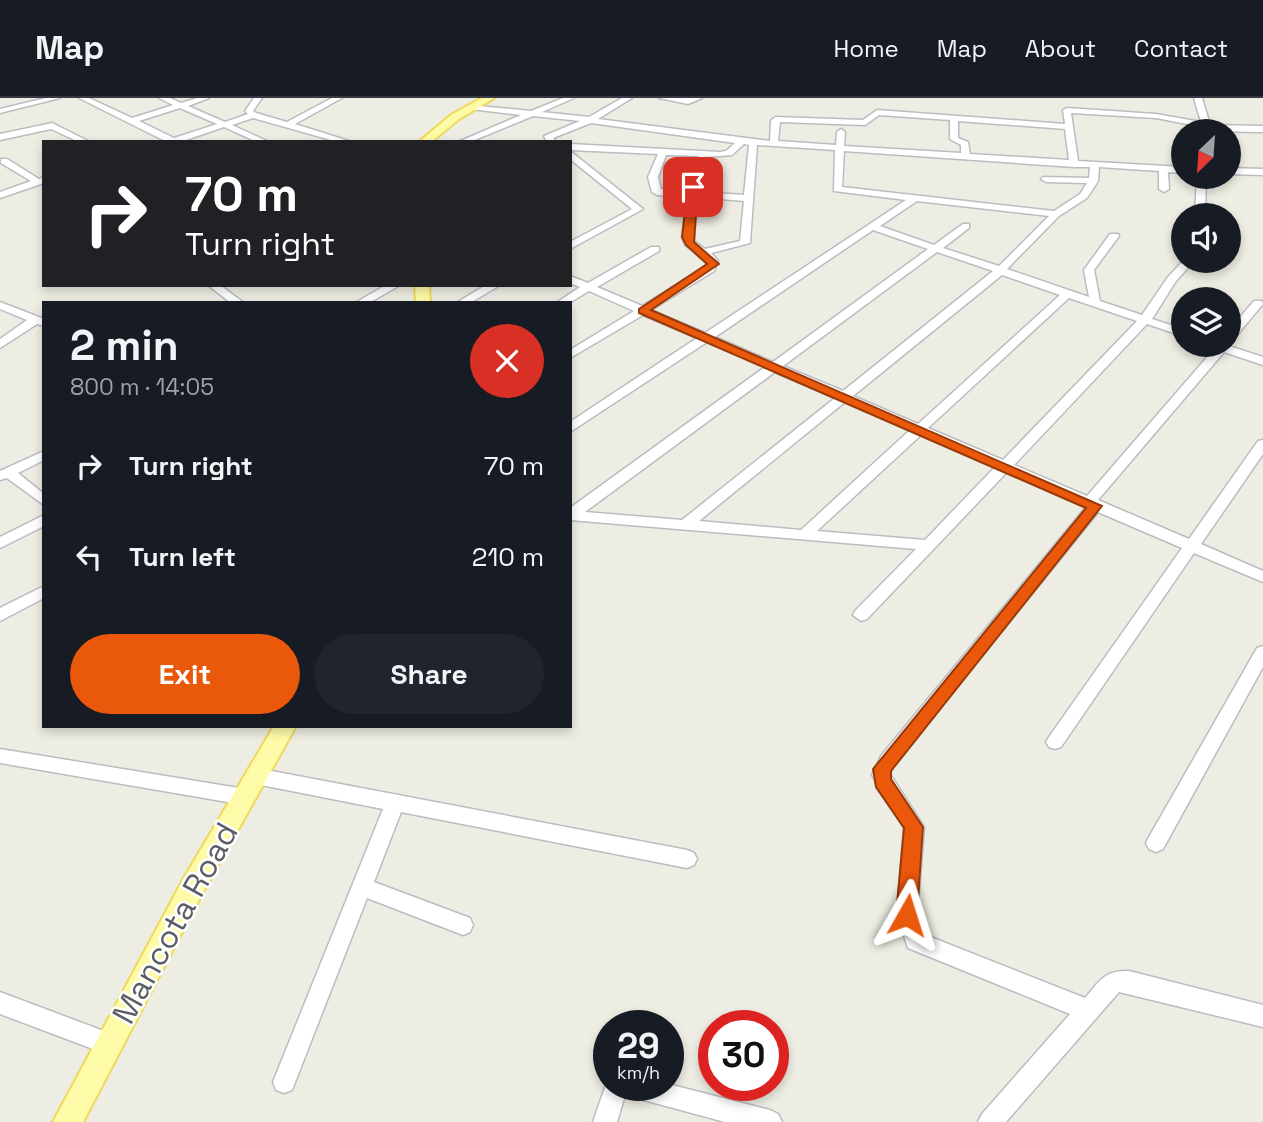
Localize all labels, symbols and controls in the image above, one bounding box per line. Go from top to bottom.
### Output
text: Map [35,27,104,69]
text: Home [833,33,899,64]
text: Map [937,33,987,64]
text: About [1025,33,1096,64]
text: Contact [1134,33,1228,64]
north arrow [1171,119,1241,189]
map controls [1171,119,1241,357]
pin [663,157,723,217]
text: 70 m [185,163,298,225]
icon: right [70,168,161,259]
icon: arrive [674,168,712,206]
button: sound [1171,203,1241,273]
text: Turn right [185,224,335,264]
button: layers [1171,287,1241,357]
text: 2 min [70,319,179,372]
button: close [470,324,544,398]
text: 800 m · 14:05 [70,372,214,402]
icon: right [70,447,108,485]
text: Turn right [129,449,253,483]
text: 70 m [484,449,544,483]
icon: left [70,538,108,576]
text: Turn left [129,540,236,574]
text: 210 m [472,540,544,574]
button: Exit [70,634,300,714]
button: Share [314,634,544,714]
street label: Mancota Road [103,815,247,1031]
position arrow [870,878,944,952]
speed limit sign: 30 [698,1010,789,1101]
text: 29 [617,1024,660,1068]
text: km/h [617,1061,660,1084]

